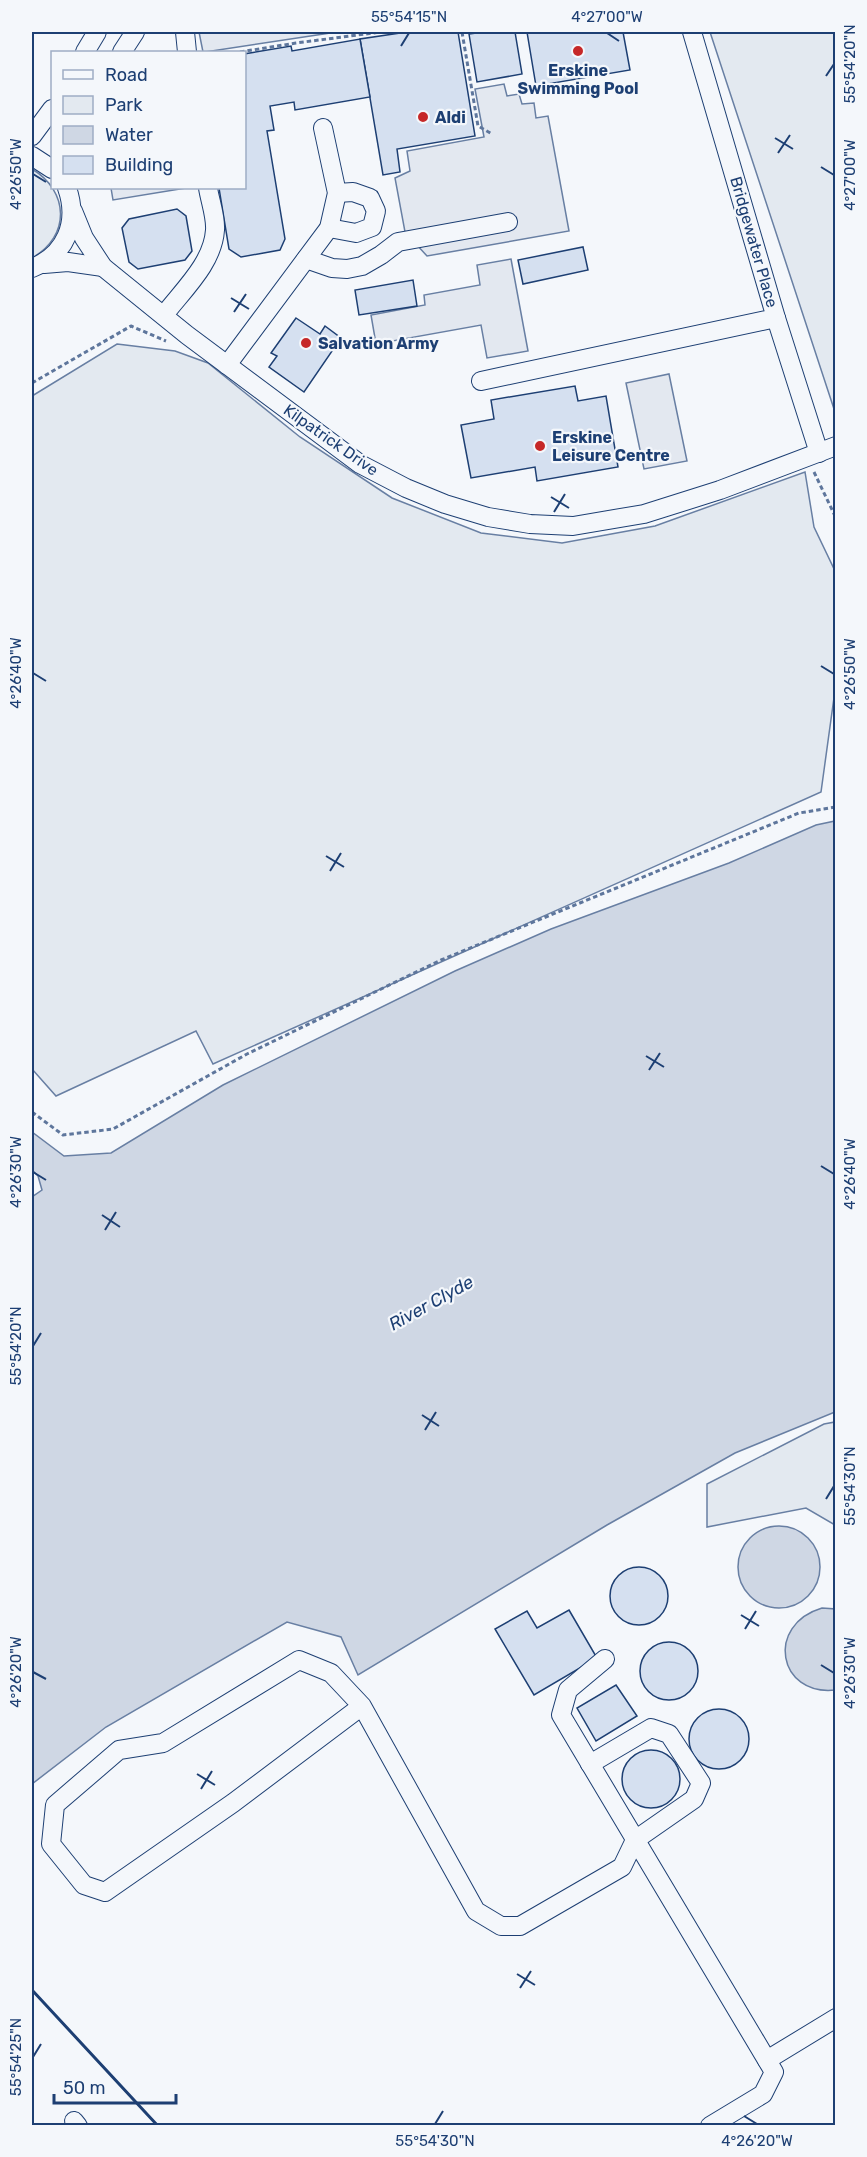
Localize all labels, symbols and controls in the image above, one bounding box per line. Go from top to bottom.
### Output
text: 55°54'15"N [371,8,447,26]
text: 4°27'00"W [571,8,643,26]
text: 55°54'20"N [841,24,859,104]
marker: Erskine Swimming Pool [571,44,585,58]
legend [51,51,246,189]
place label: Erskine Swimming Pool [517,61,639,98]
text: Road [105,64,148,86]
text: Park [105,94,143,116]
place label: Aldi [435,108,466,127]
marker: Aldi [416,110,430,124]
text: Water [105,124,153,146]
text: 4°26'50"W [7,138,25,210]
text: 4°27'00"W [841,139,859,211]
text: Building [105,154,173,176]
street label: Bridgewater Place [726,174,782,310]
place label: Salvation Army [318,334,439,353]
marker: Salvation Army [299,336,313,350]
street label: Kilpatrick Drive [280,400,382,480]
place label: Erskine Leisure Centre [552,428,670,465]
marker: Erskine Leisure Centre [533,439,547,453]
text: 4°26'40"W [7,637,25,709]
text: 4°26'50"W [841,638,859,710]
text: 4°26'30"W [7,1136,25,1208]
text: 4°26'40"W [841,1138,859,1210]
water label: River Clyde [385,1271,477,1335]
text: 55°54'20"N [7,1306,25,1386]
text: 55°54'30"N [841,1446,859,1526]
text: 4°26'20"W [7,1636,25,1708]
text: 4°26'30"W [841,1637,859,1709]
text: 55°54'25"N [7,2018,25,2096]
scale bar [54,2067,176,2105]
text: 50 m [63,2077,106,2099]
text: 55°54'30"N [395,2132,475,2150]
text: 4°26'20"W [721,2132,793,2150]

